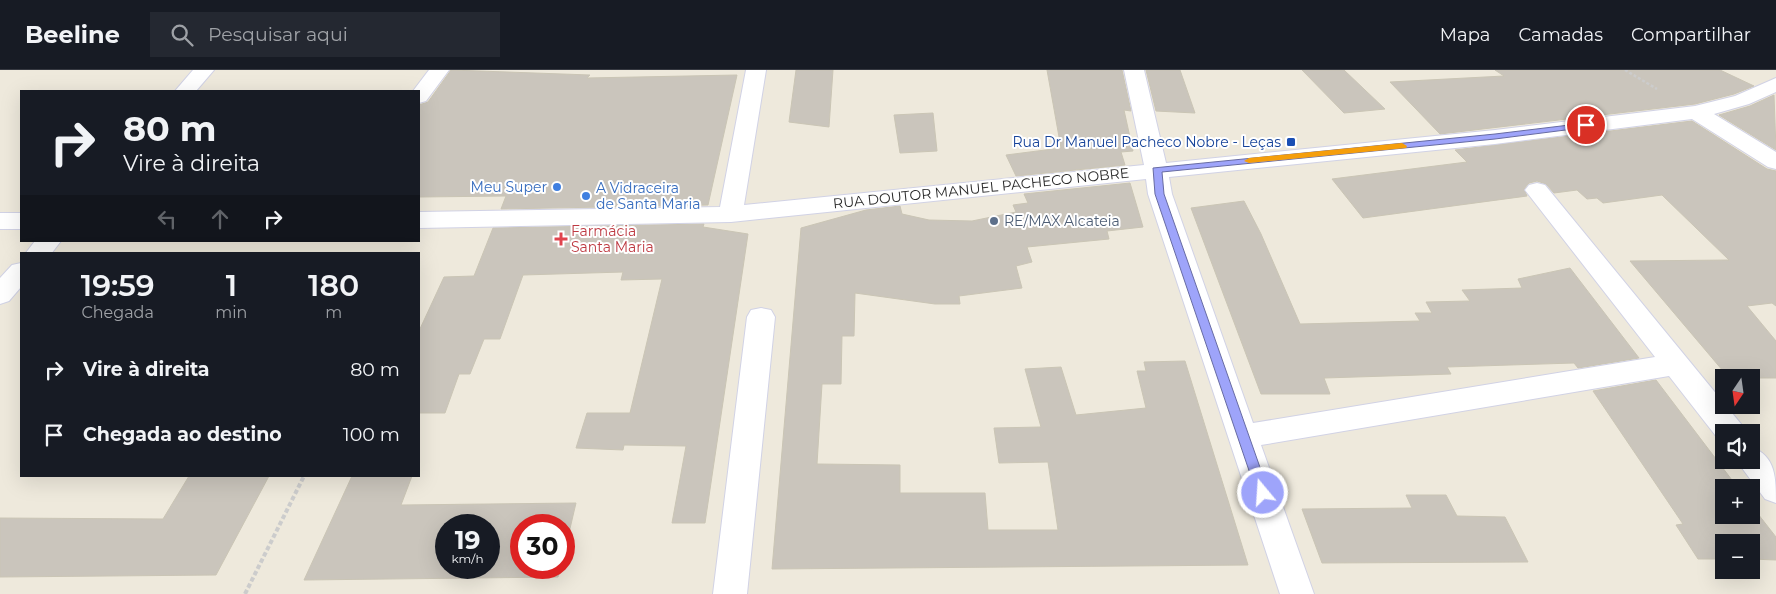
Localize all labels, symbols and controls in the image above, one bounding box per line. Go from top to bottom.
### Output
search box [150,12,500,57]
text: Beeline [25,20,120,49]
icon: search [168,21,196,49]
text: Pesquisar aqui [208,23,348,46]
text: Mapa [1440,24,1490,46]
text: Camadas [1518,24,1603,46]
text: Compartilhar [1631,24,1751,46]
pin [1565,104,1607,146]
text: 80 m [123,107,217,150]
icon: right [40,110,105,175]
icon: arrive [1572,111,1600,139]
place label: Rua Dr Manuel Pacheco Nobre - Leças [1013,133,1281,151]
marker: Rua Dr Manuel Pacheco Nobre - Leças [1285,136,1297,148]
text: Vire à direita [123,150,260,177]
street label: RUA DOUTOR MANUEL PACHECO NOBRE [832,164,1130,212]
place label: Meu Super [471,178,547,196]
place label: A Vidraceira de Santa Maria [596,179,700,213]
marker: Meu Super [551,181,563,193]
marker: A Vidraceira de Santa Maria [580,190,592,202]
icon: left [153,205,181,233]
icon: ahead [206,205,234,233]
icon: right [259,205,287,233]
place label: RE/MAX Alcateia [1004,212,1120,230]
marker: RE/MAX Alcateia [988,215,1000,227]
place label: Farmácia Santa Maria [571,222,654,256]
marker: Farmácia Santa Maria [555,233,567,245]
text: 19:59 [81,267,155,304]
text: 1 [226,267,237,304]
text: 180 [308,267,359,304]
text: Chegada [81,303,154,322]
text: min [215,303,247,322]
text: m [325,303,342,322]
icon: right [40,356,68,384]
text: Vire à direita [83,358,210,381]
text: 80 m [350,358,400,381]
north arrow [1715,369,1760,414]
map controls [1715,369,1760,579]
icon: arrive [40,421,68,449]
text: Chegada ao destino [83,423,282,446]
text: 100 m [343,423,400,446]
button: sound [1715,424,1760,469]
position arrow [1236,466,1288,518]
button: + [1715,479,1760,524]
speed limit sign: 30 [510,514,575,579]
text: 19 [455,525,480,555]
button: − [1715,534,1760,579]
text: km/h [451,551,484,566]

